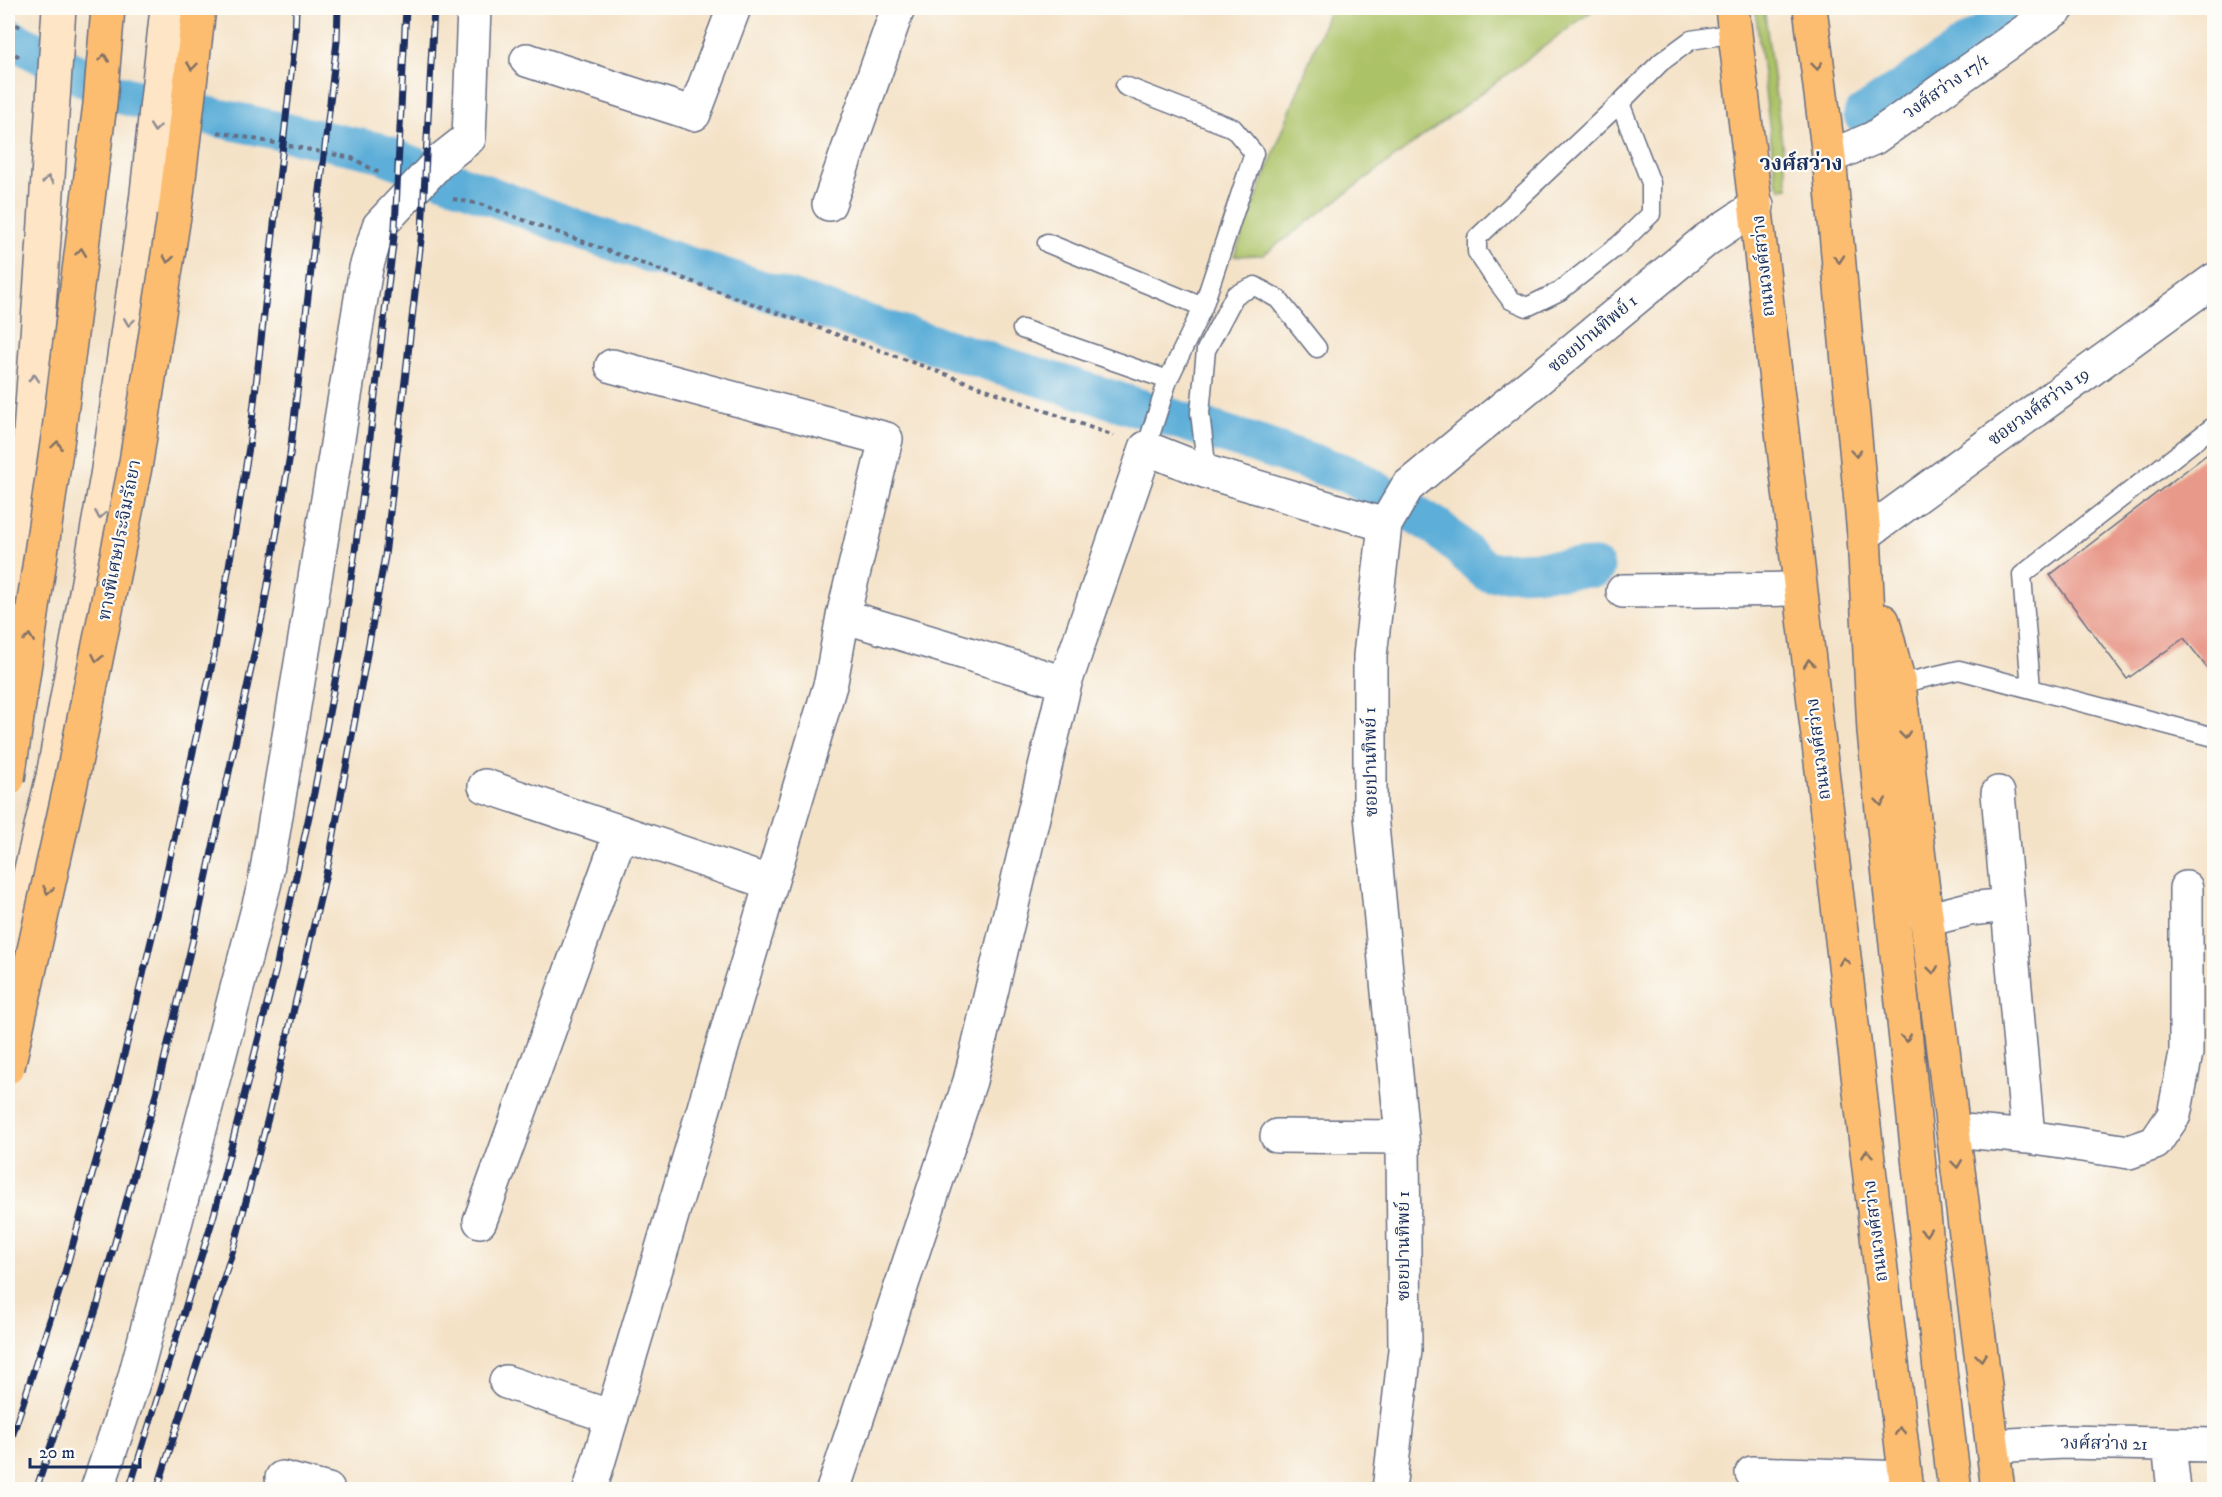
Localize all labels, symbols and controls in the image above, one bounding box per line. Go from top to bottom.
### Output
street label: วงศ์สว่าง 17/1 [1898,49,1993,125]
one-way arrow [97,54,110,63]
one-way arrow [187,61,199,70]
one-way arrow [1811,61,1823,70]
one-way arrow [149,124,162,133]
district label: วงศ์สว่าง [1760,151,1842,177]
one-way arrow [41,175,54,184]
street label: ถนนวงศ์สว่าง [1747,214,1780,318]
one-way arrow [74,247,87,257]
one-way arrow [162,254,174,264]
one-way arrow [1832,255,1845,264]
street label: ซอยปานทิพย์ 1 [1543,289,1642,378]
one-way arrow [124,318,136,327]
street label: ซอยวงศ์สว่าง 19 [1984,362,2094,451]
one-way arrow [27,374,40,383]
one-way arrow [50,441,62,450]
one-way arrow [1849,449,1862,458]
street label: ทางพิเศษประจิมรัถยา [94,458,146,622]
one-way arrow [94,510,107,520]
one-way arrow [22,634,34,643]
one-way arrow [91,652,104,662]
one-way arrow [1803,658,1816,667]
street label: ถนนวงศ์สว่าง [1801,697,1836,801]
street label: ซอยปานทิพย์ 1 [1358,707,1383,817]
one-way arrow [1898,730,1911,739]
one-way arrow [1874,797,1887,806]
one-way arrow [42,884,55,894]
one-way arrow [1838,956,1851,965]
one-way arrow [1926,966,1938,975]
one-way arrow [1899,1033,1911,1042]
one-way arrow [1861,1150,1874,1159]
one-way arrow [1950,1159,1963,1168]
street label: ถนนวงศ์สว่าง [1858,1179,1893,1283]
street label: ซอยปานทิพย์ 1 [1392,1191,1415,1301]
one-way arrow [1919,1227,1932,1236]
one-way arrow [1974,1353,1987,1362]
one-way arrow [1894,1427,1907,1436]
scale bar [30,1431,140,1469]
street label: วงศ์สว่าง 21 [2060,1431,2148,1456]
text: 20 m [39,1442,75,1464]

